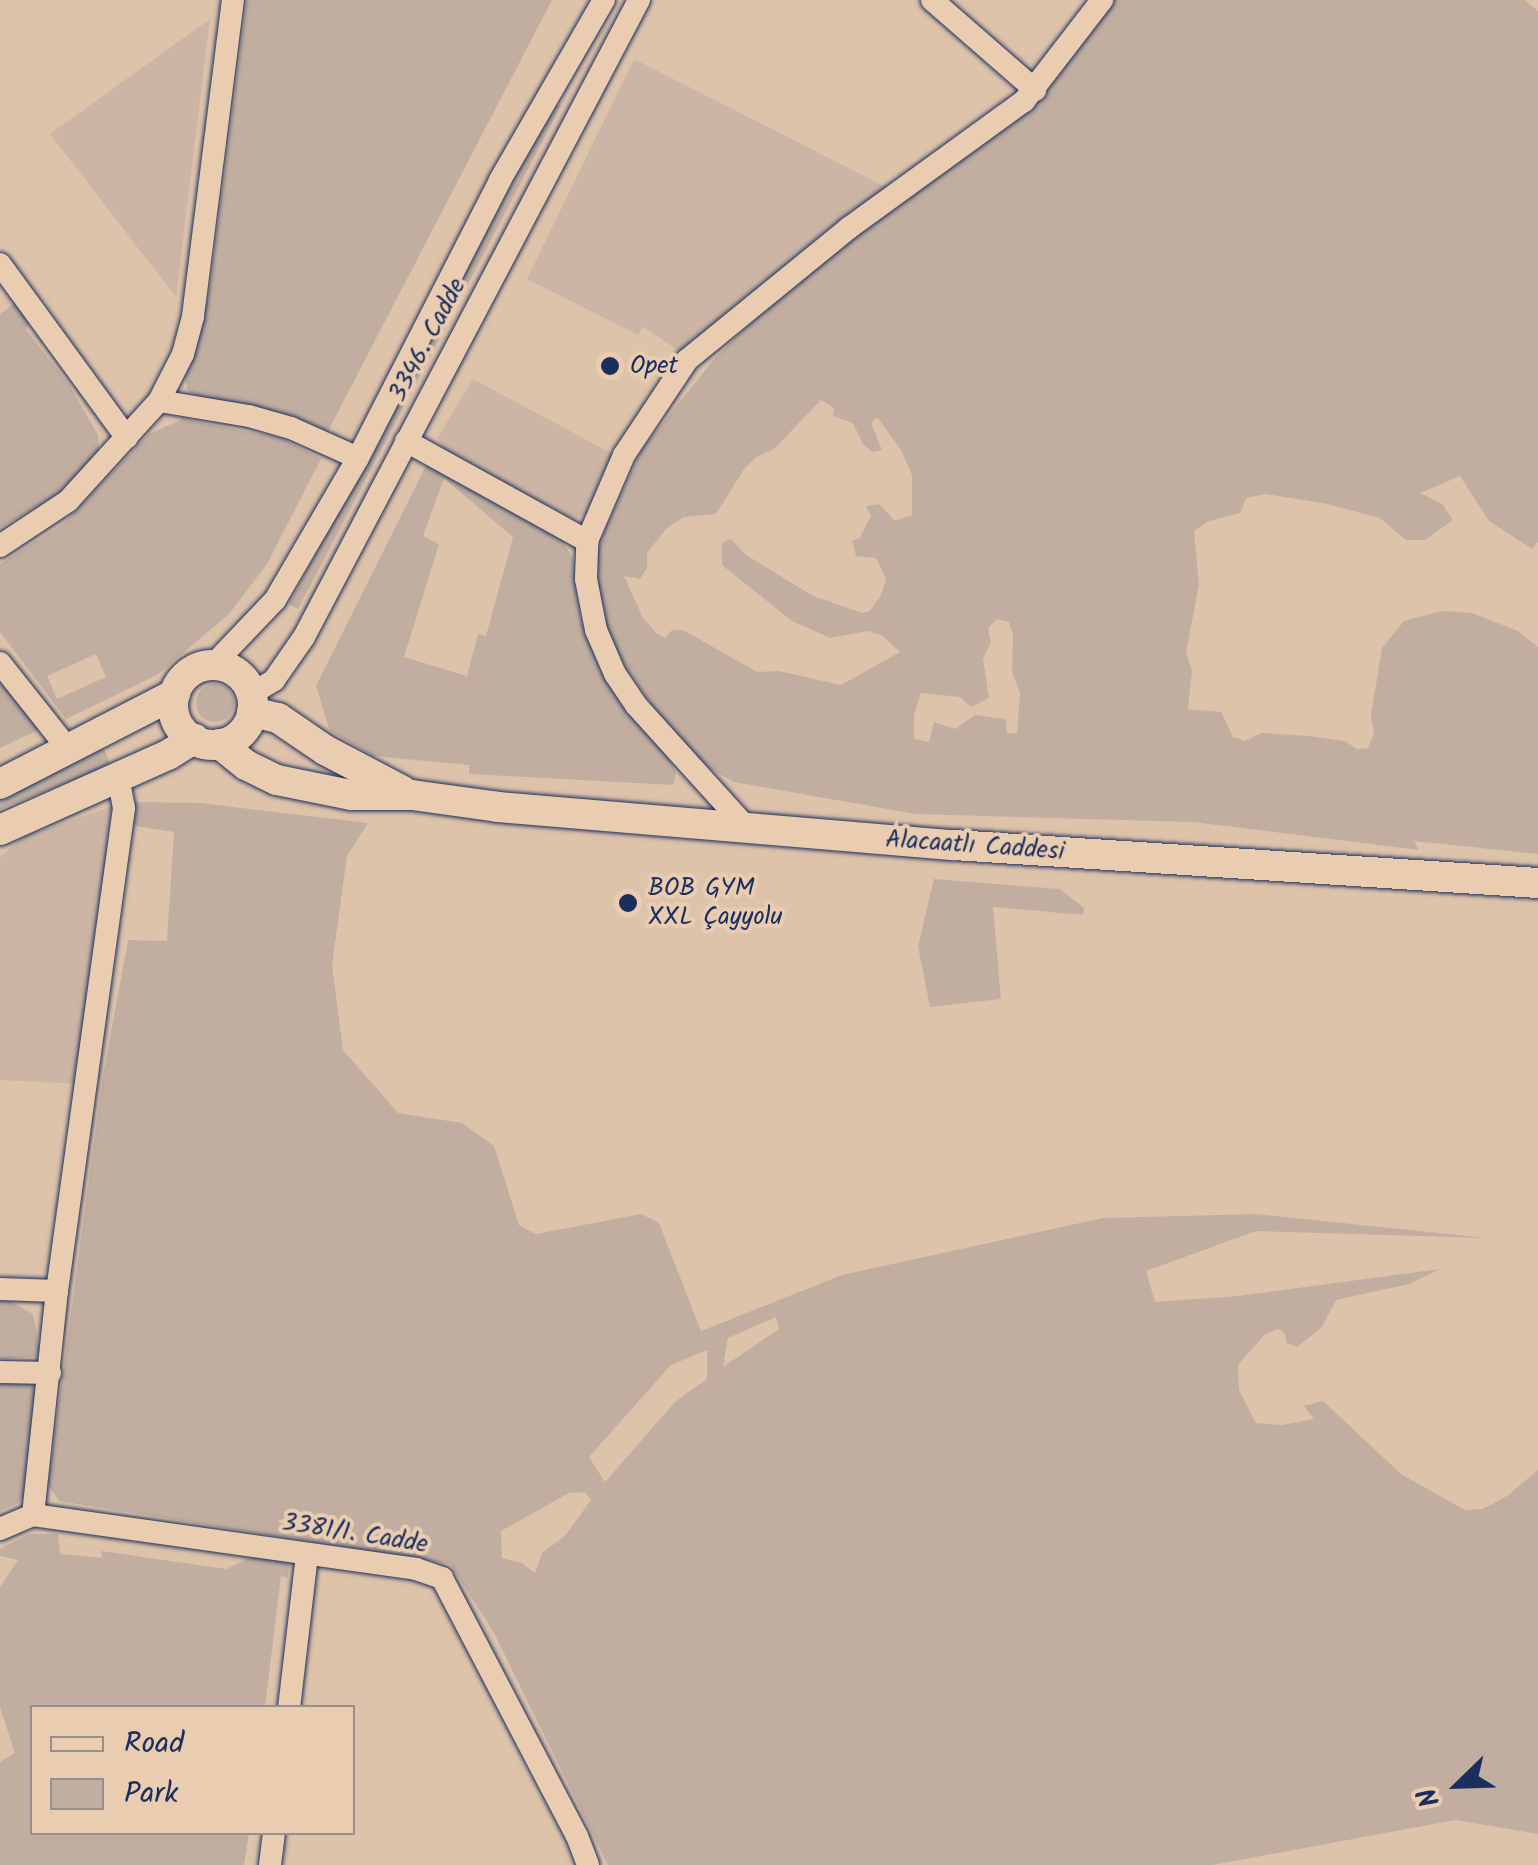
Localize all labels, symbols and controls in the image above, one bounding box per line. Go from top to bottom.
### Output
street label: 3346. Cadde [383,273,473,407]
place label: Opet [630,351,678,381]
marker: Opet [599,355,621,377]
street label: Alacaatlı Caddesi [884,825,1066,867]
place label: BOB GYM XXL Çayyolu [648,874,783,933]
marker: BOB GYM XXL Çayyolu [617,892,639,914]
street label: 3381/1. Cadde [280,1508,430,1560]
legend [30,1705,355,1835]
text: Road [124,1720,184,1768]
north arrow [1408,1735,1508,1835]
text: Park [124,1770,178,1818]
text: N [1406,1780,1454,1814]

